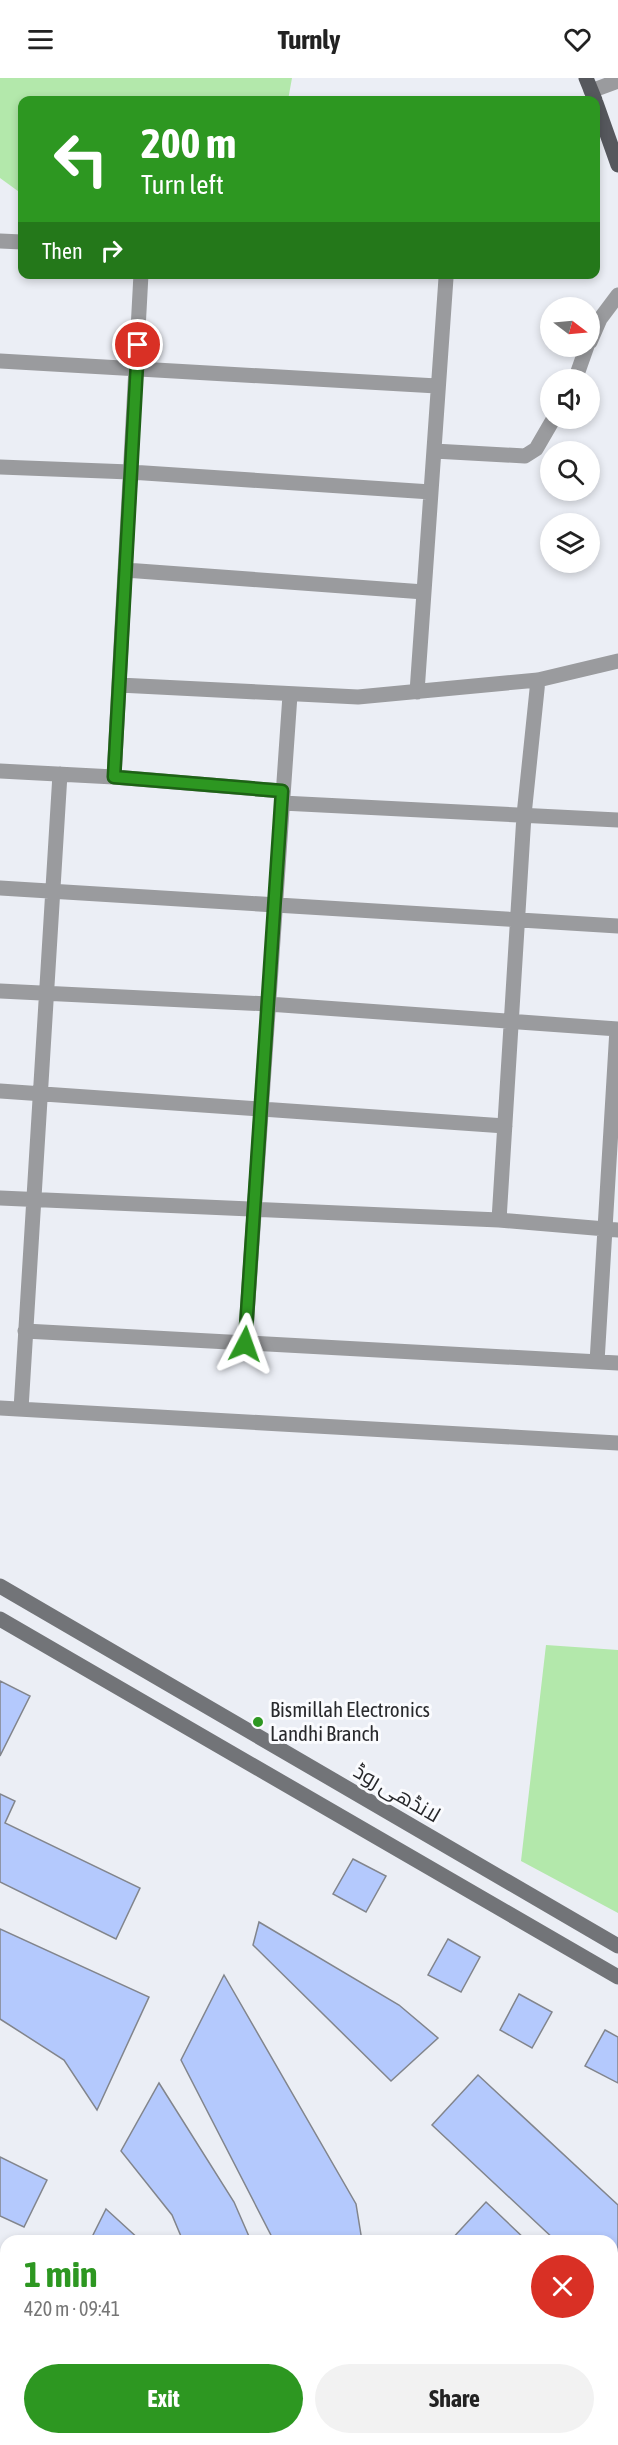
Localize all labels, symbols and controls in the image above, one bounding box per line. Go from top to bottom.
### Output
icon: menu [24,23,57,56]
icon: heart [561,23,594,56]
text: Turnly [278,24,340,55]
text: 200 m [141,119,236,167]
icon: left [42,120,120,198]
text: Turn left [141,169,224,200]
icon: right [95,234,128,267]
text: Then [42,238,83,264]
north arrow [540,297,600,357]
map controls [540,297,600,573]
pin [112,319,163,370]
icon: arrive [121,328,154,361]
button: sound [540,369,600,429]
button: search [540,441,600,501]
button: layers [540,513,600,573]
position arrow [213,1312,277,1376]
place label: Bismillah Electronics Landhi Branch [270,1697,430,1745]
marker: Bismillah Electronics Landhi Branch [251,1715,265,1729]
street label: لانڈھی روڈ [349,1758,445,1828]
text: 1 min [24,2253,98,2295]
button: close [531,2255,594,2318]
text: 420 m · 09:41 [24,2297,120,2320]
button: Exit [24,2364,303,2433]
button: Share [315,2364,594,2433]

